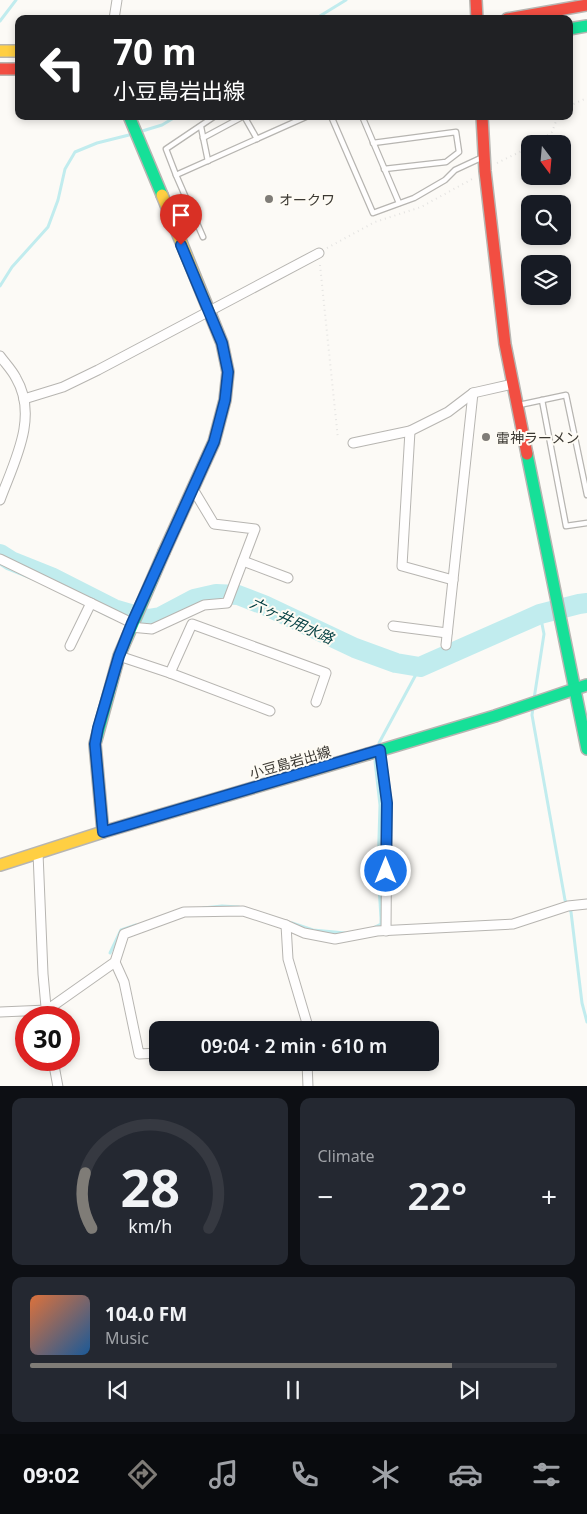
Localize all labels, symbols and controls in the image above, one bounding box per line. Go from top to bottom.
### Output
text: 70 m [113,28,196,75]
icon: left [30,35,95,100]
text: 小豆島岩出線 [113,75,245,105]
north arrow [521,135,571,185]
map controls [521,135,571,305]
place label: オークワ [279,190,335,209]
marker: オークワ [263,193,275,205]
pin [160,194,202,245]
button: search [521,195,571,245]
icon: arrive [167,201,195,229]
button: layers [521,255,571,305]
place label: 雷神ラーメン [496,428,579,447]
marker: 雷神ラーメン [480,431,492,443]
water label: 六ヶ井用水路 [247,592,339,649]
street label: 小豆島岩出線 [247,741,333,783]
position arrow [359,844,411,896]
speed limit sign: 30 [15,1006,80,1071]
text: 09:04 · 2 min · 610 m [201,1033,387,1059]
text: Climate [318,1145,375,1167]
text: 28 [120,1151,180,1222]
text: 22° [407,1169,467,1221]
text: − [318,1177,334,1215]
text: + [541,1177,557,1215]
text: km/h [128,1214,172,1238]
text: 104.0 FM [105,1301,187,1327]
text: Music [105,1327,149,1349]
icon: previous [104,1376,132,1404]
icon: pause [279,1376,307,1404]
icon: next [455,1376,483,1404]
icon: directions [125,1457,160,1492]
icon: music [206,1457,241,1492]
icon: phone [287,1457,322,1492]
icon: climate [368,1457,403,1492]
icon: car [448,1457,483,1492]
icon: filters [529,1457,564,1492]
text: 09:02 [23,1459,79,1489]

